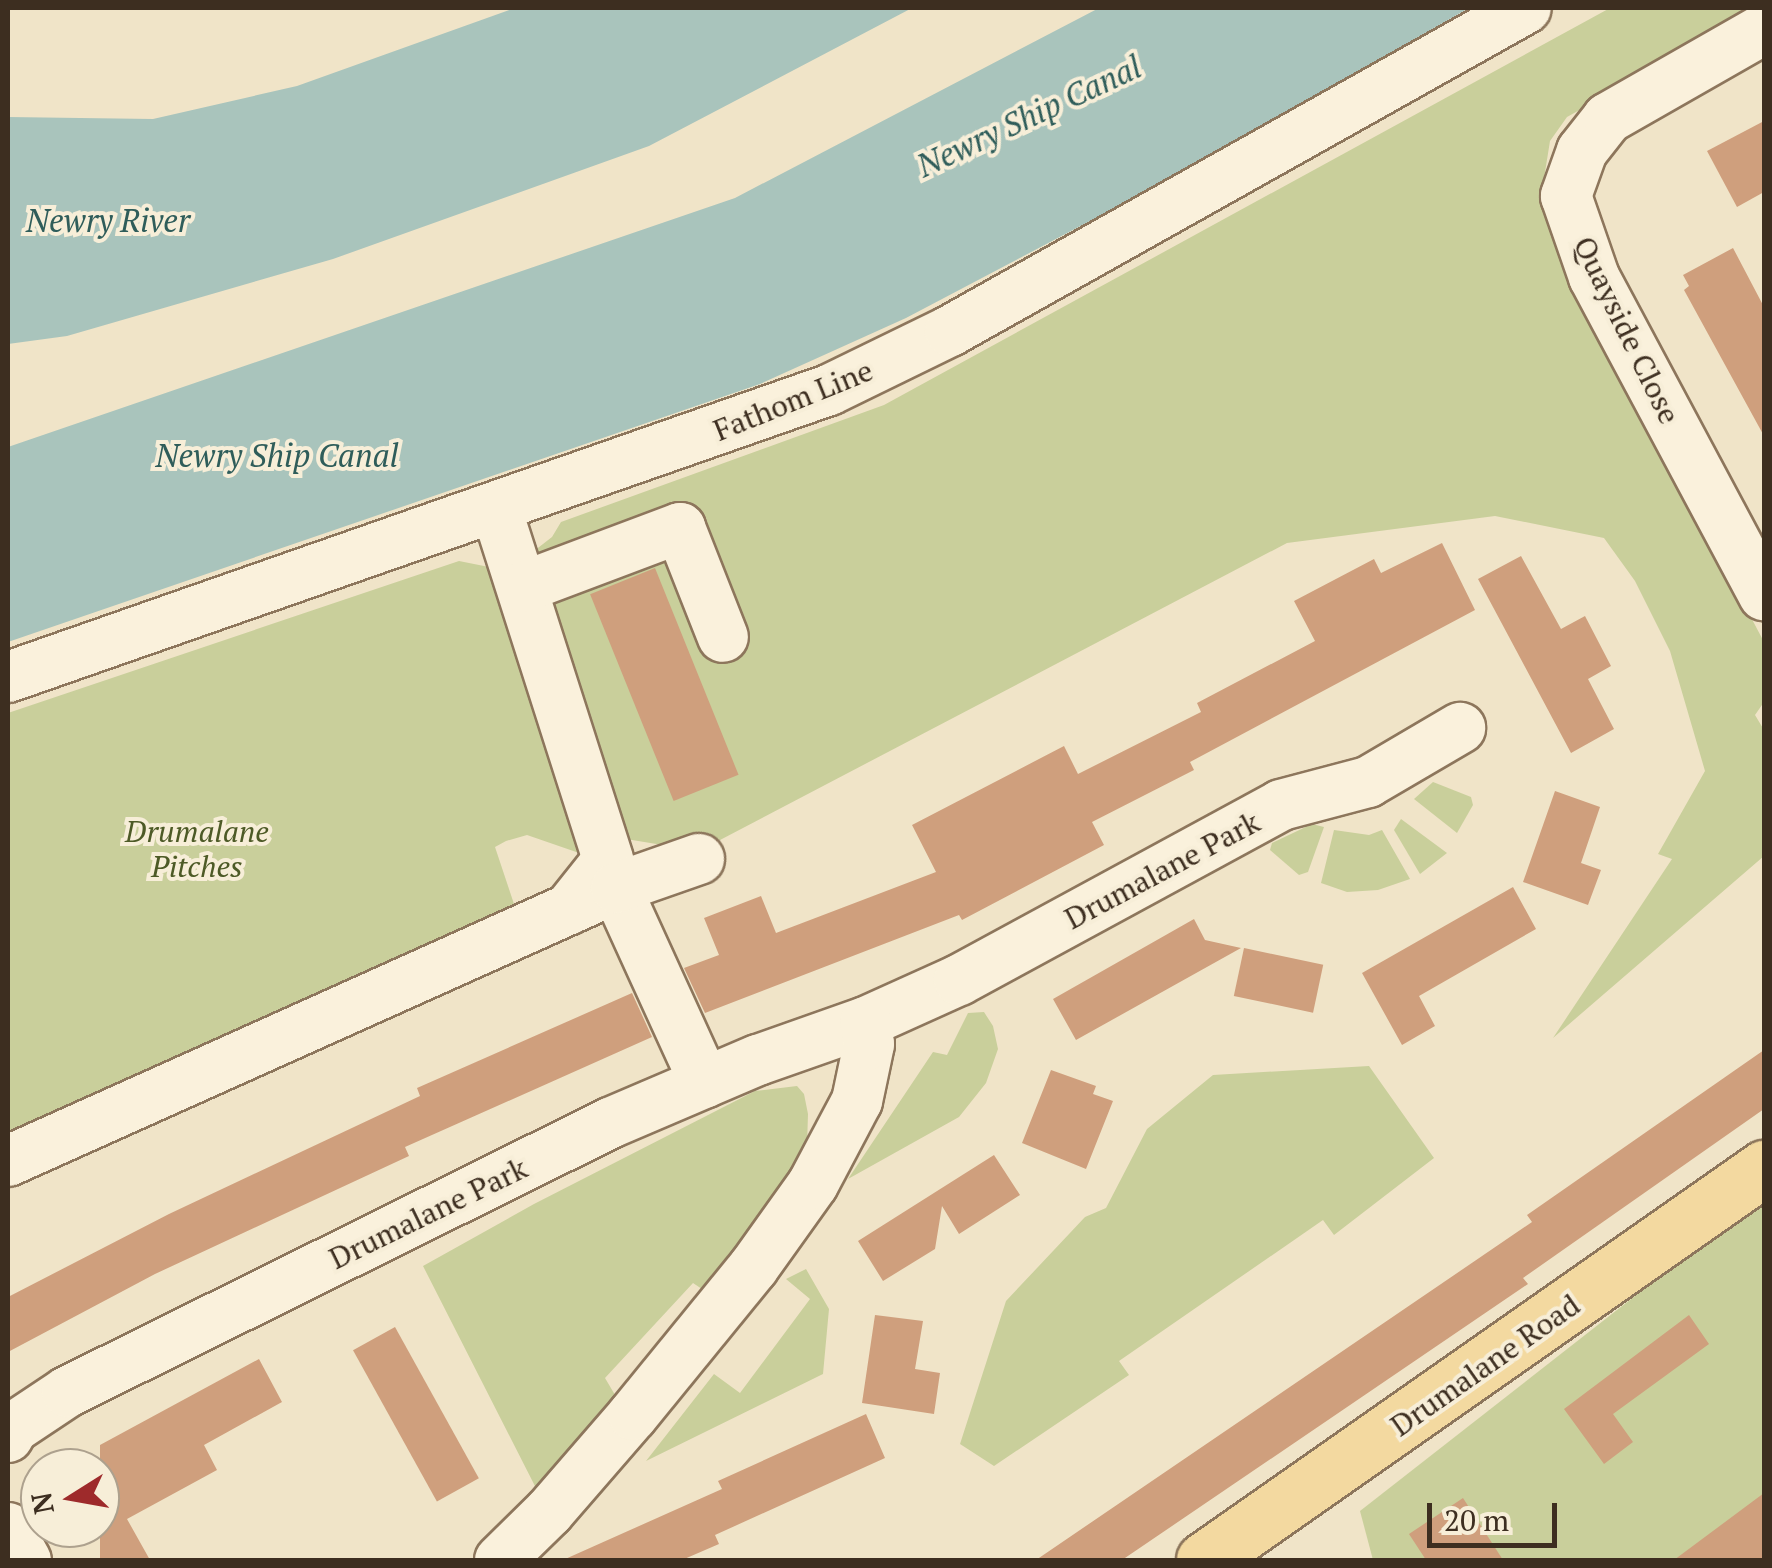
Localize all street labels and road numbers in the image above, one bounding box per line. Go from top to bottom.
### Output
street label: Quayside Close [1566,231,1688,429]
street label: Fathom Line [708,352,878,448]
street label: Drumalane Park [1058,804,1266,936]
street label: Drumalane Park [323,1150,533,1276]
street label: Drumalane Road [1384,1286,1586,1444]

